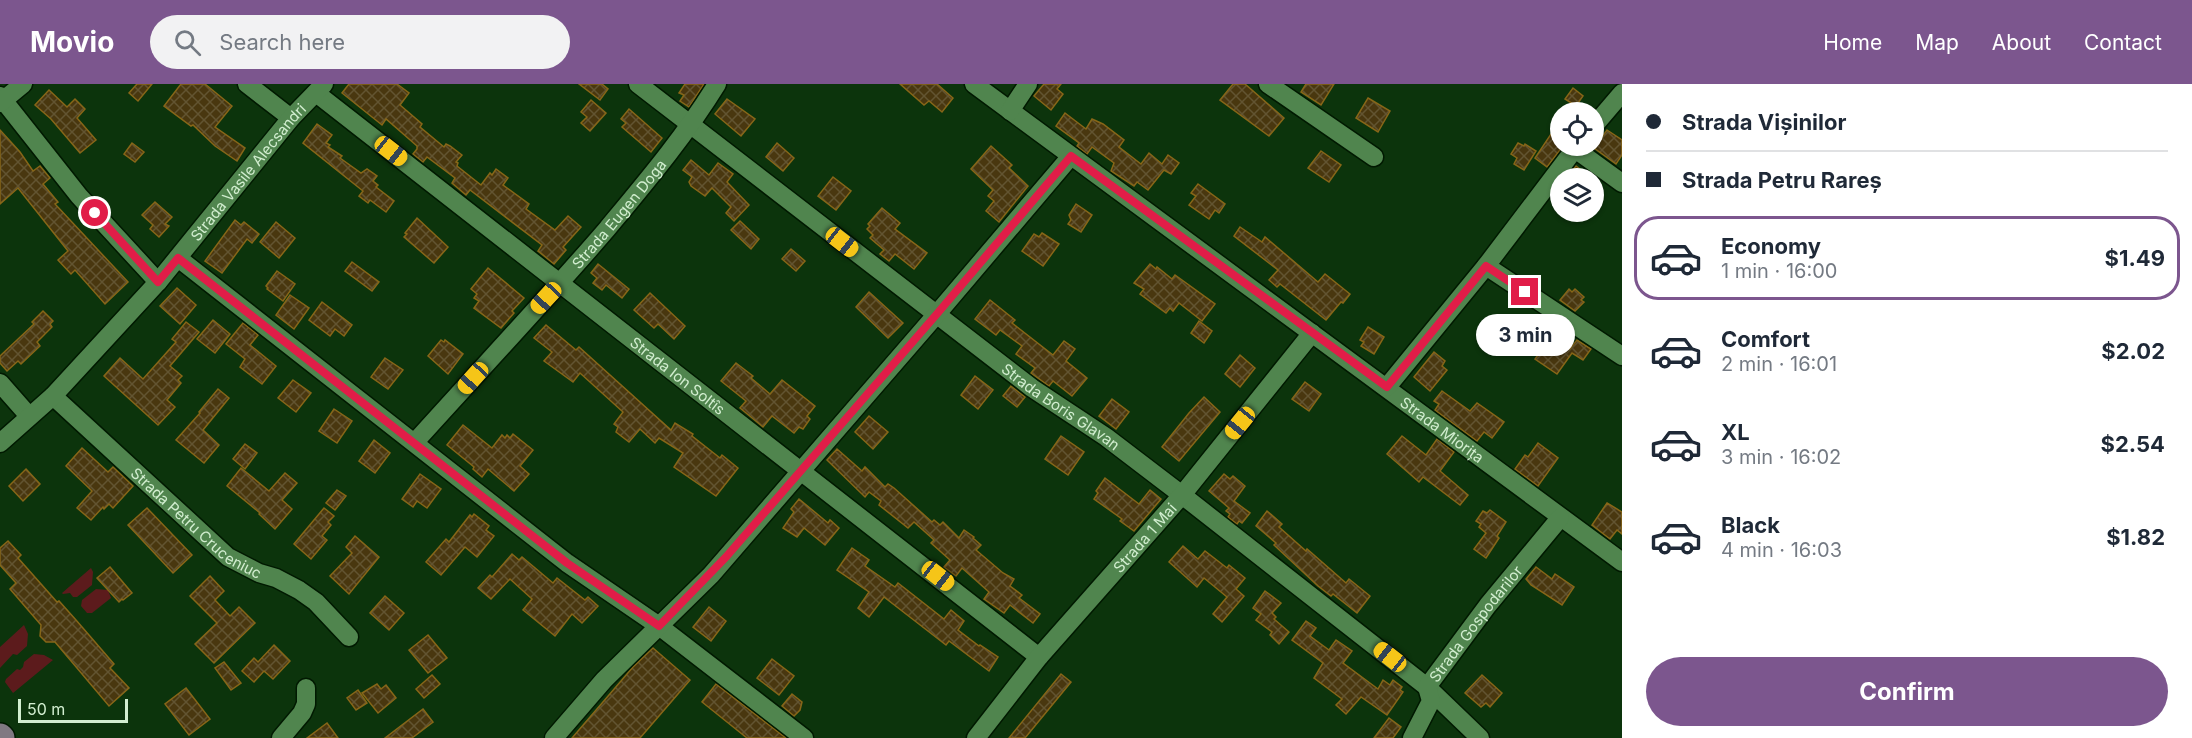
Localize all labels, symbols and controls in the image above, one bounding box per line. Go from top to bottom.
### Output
search box [150,15,570,69]
text: Movio [30,25,114,59]
icon: search [171,26,204,59]
text: Search here [219,29,345,55]
text: Home [1823,30,1882,55]
text: Map [1915,30,1959,55]
text: About [1992,30,2051,55]
text: Contact [2084,30,2162,55]
street label: Strada Vasile Alecsandri [186,99,310,244]
map controls [1550,102,1604,222]
button: locate [1550,102,1604,156]
text: Strada Vișinilor [1682,109,1846,135]
car [371,133,411,169]
street label: Strada Eugen Doga [568,155,670,272]
text: Strada Petru Rareș [1682,167,1882,193]
button: layers [1550,168,1604,222]
route start [81,199,108,226]
car [822,224,862,260]
icon: car [1649,231,1703,285]
text: Economy [1721,233,1821,259]
text: $1.49 [2105,245,2165,271]
text: 1 min · 16:00 [1721,259,1837,283]
route end [1511,278,1538,305]
car [527,279,565,317]
callout: 3 min [1476,313,1574,355]
text: 3 min [1499,323,1552,347]
icon: car [1649,324,1703,378]
text: Comfort [1721,326,1810,352]
street label: Strada Ion Soltîs [626,332,729,418]
text: $2.02 [2101,338,2165,364]
text: 2 min · 16:01 [1721,352,1837,376]
car [454,359,492,397]
street label: Strada Boris Glavan [998,359,1124,454]
street label: Strada Miorița [1397,392,1488,467]
car [1222,403,1258,443]
icon: car [1649,417,1703,471]
text: XL [1721,419,1750,445]
text: $2.54 [2101,431,2165,457]
text: 3 min · 16:02 [1721,445,1841,469]
street label: Strada Petru Cruceniuc [127,463,265,582]
street label: Strada 1 Mai [1109,499,1180,576]
icon: car [1649,510,1703,564]
text: Black [1721,512,1780,538]
text: $1.82 [2106,524,2165,550]
text: 4 min · 16:03 [1721,538,1842,562]
car [918,558,958,594]
street label: Strada Gospodarilor [1425,561,1527,686]
car [1370,639,1410,675]
button: Confirm [1646,657,2168,726]
scale bar [18,696,128,724]
text: 50 m [27,699,65,719]

